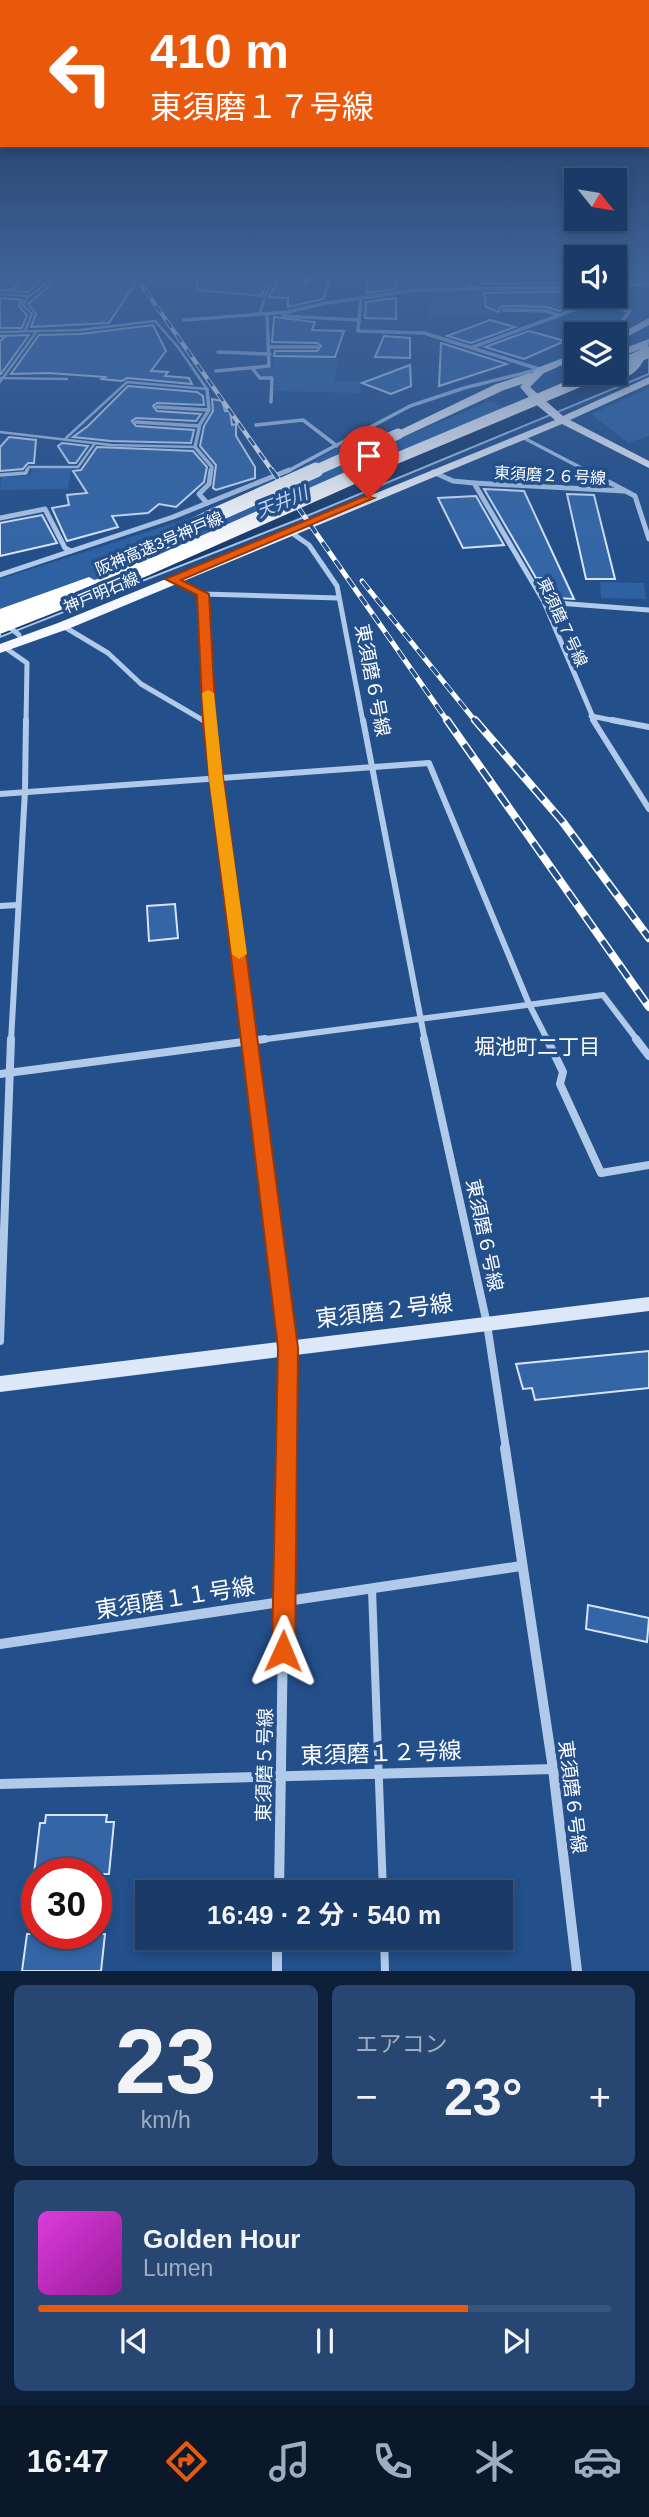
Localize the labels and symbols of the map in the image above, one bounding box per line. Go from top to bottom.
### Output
north arrow [564,168,626,231]
pin [339,426,399,498]
street label: 東須磨２６号線 [494,464,606,487]
water label: 天井川 [253,482,313,521]
street label: 阪神高速3号神戸線 [93,509,226,578]
street label: 神戸明石線 [61,569,141,616]
street label: 東須磨７号線 [535,575,591,669]
street label: 東須磨６号線 [351,622,394,738]
district label: 堀池町二丁目 [474,1035,600,1058]
street label: 東須磨６号線 [462,1177,507,1293]
street label: 東須磨２号線 [314,1290,454,1332]
street label: 東須磨１１号線 [93,1573,257,1623]
position arrow [246,1614,320,1688]
street label: 東須磨５号線 [253,1708,276,1822]
street label: 東須磨１２号線 [300,1737,462,1769]
street label: 東須磨６号線 [555,1739,590,1855]
speed limit sign: 30 [21,1858,112,1949]

